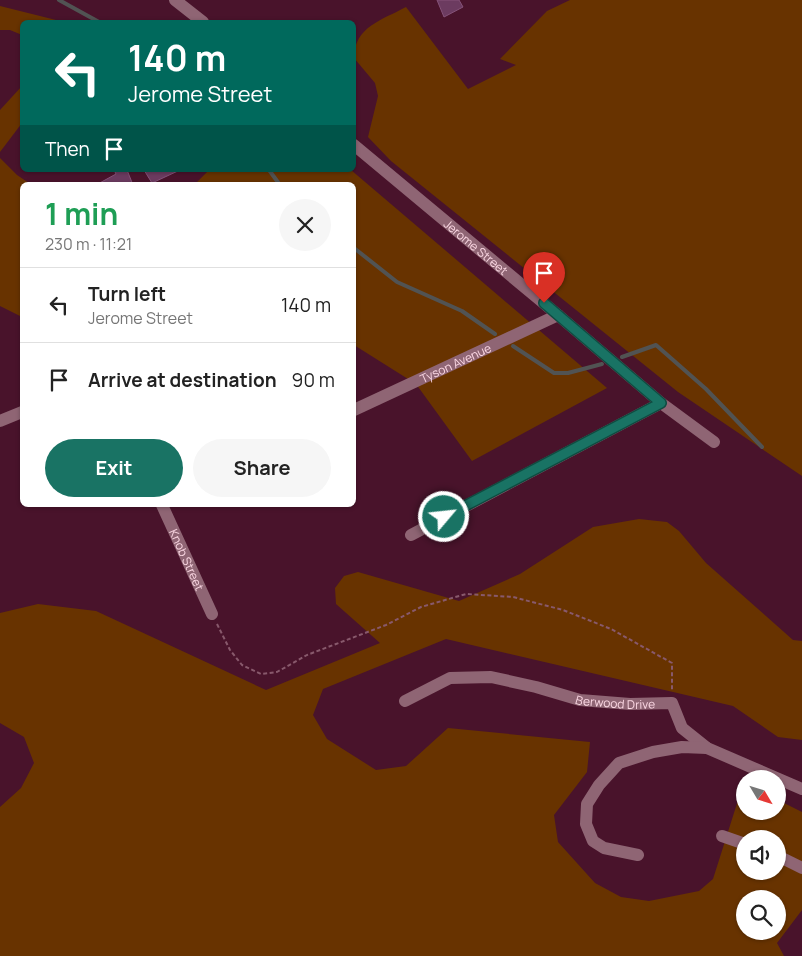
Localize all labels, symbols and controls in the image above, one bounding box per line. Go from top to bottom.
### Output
text: 140 m [128,34,226,82]
icon: left [45,40,110,105]
text: Jerome Street [128,79,272,109]
icon: arrive [100,135,128,163]
text: Then [45,136,90,162]
text: 1 min [45,193,118,234]
button: close [279,199,331,251]
street label: Jerome Street [440,215,512,279]
text: 230 m · 11:21 [45,233,132,255]
pin [523,252,565,303]
icon: arrive [530,259,558,287]
text: Turn left [88,281,166,307]
icon: left [45,291,73,319]
text: 140 m [281,292,331,318]
text: Jerome Street [88,307,193,329]
street label: Tyson Avenue [417,339,494,387]
icon: arrive [45,366,73,394]
text: Arrive at destination [88,367,277,393]
text: 90 m [292,367,335,393]
button: Exit [45,439,183,497]
button: Share [193,439,331,497]
position arrow [417,490,469,542]
street label: Knob Street [166,526,209,593]
street label: Berwood Drive [573,691,655,713]
north arrow [736,770,786,820]
map controls [736,770,786,940]
button: sound [736,830,786,880]
button: search [736,890,786,940]

